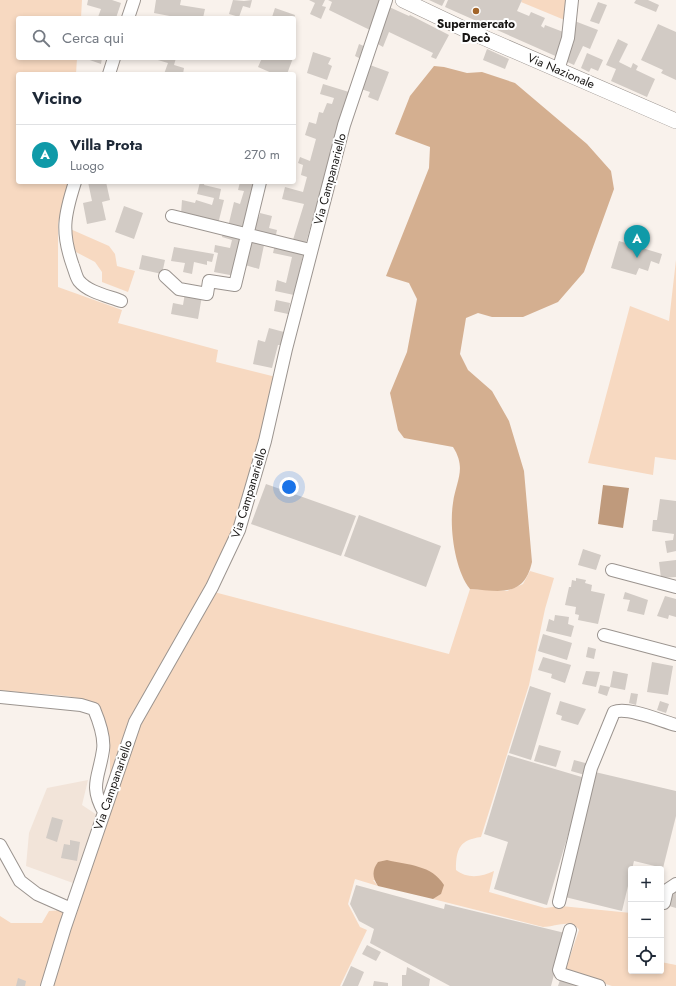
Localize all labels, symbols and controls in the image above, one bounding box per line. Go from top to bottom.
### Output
marker: Supermercato Decò [471,6,481,16]
place label: Supermercato Decò [437,15,515,47]
search box [16,16,296,60]
icon: search [30,27,52,49]
text: Cerca qui [62,27,124,49]
street label: Via Nazionale [524,49,598,93]
text: Vicino [32,86,82,110]
street label: Via Campanariello [309,131,351,227]
text: Villa Prota [70,134,143,156]
text: A [40,145,50,164]
text: 270 m [244,145,280,164]
text: Luogo [70,156,104,175]
pin: A [624,225,650,258]
street label: Via Campanariello [227,445,271,541]
your location [279,477,299,497]
street label: Via Campanariello [89,737,137,832]
map controls [628,866,664,974]
button: + [628,866,664,902]
button: − [628,902,664,938]
button: locate [628,938,664,974]

